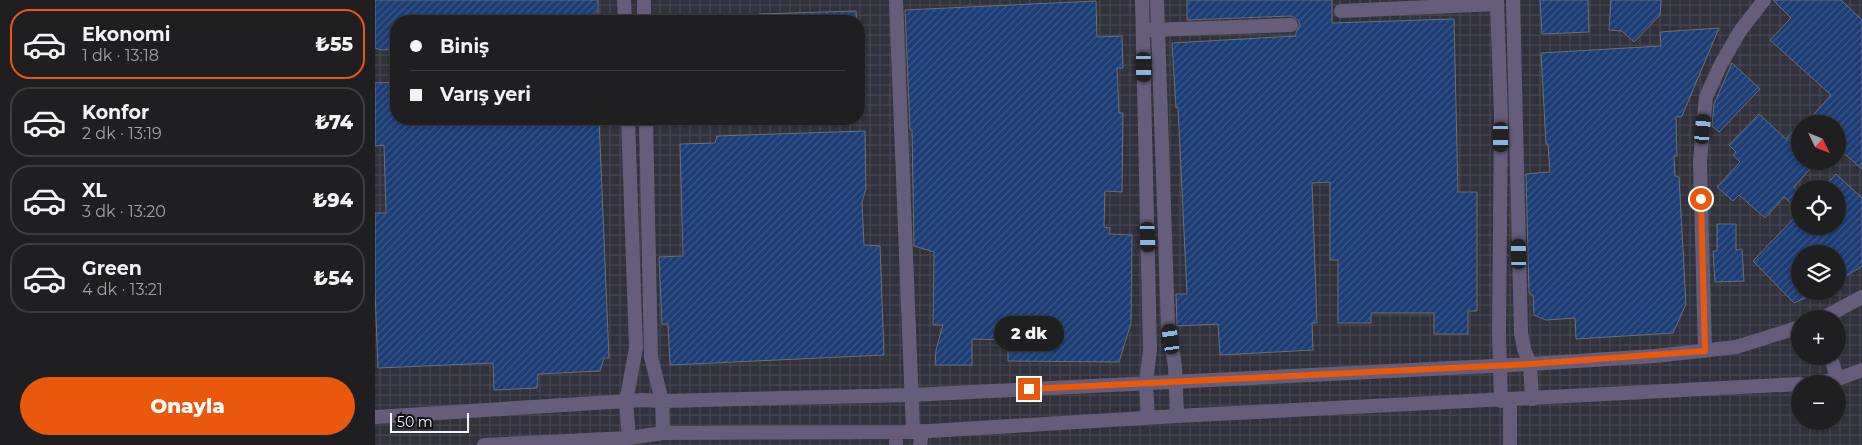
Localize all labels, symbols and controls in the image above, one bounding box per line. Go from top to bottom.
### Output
icon: car [22,22,67,67]
text: Ekonomi [82,23,171,46]
text: ₺55 [315,33,353,56]
text: Biniş [440,35,489,58]
text: 1 dk · 13:18 [82,46,159,65]
car [1136,52,1151,82]
text: Varış yeri [440,83,531,106]
icon: car [22,100,67,145]
text: Konfor [82,101,149,124]
text: ₺74 [315,111,353,134]
car [1694,113,1711,145]
north arrow [1791,115,1846,170]
map controls [1791,115,1846,430]
car [1493,122,1508,152]
text: 2 dk · 13:19 [82,124,162,143]
icon: car [22,178,67,223]
text: XL [82,179,107,202]
button: locate [1791,180,1846,235]
route start [1690,188,1712,210]
text: ₺94 [313,189,353,212]
text: 3 dk · 13:20 [82,202,166,221]
car [1139,222,1156,252]
car [1511,239,1526,269]
button: layers [1791,245,1846,300]
icon: car [22,256,67,301]
text: Green [82,257,142,280]
text: ₺54 [313,267,353,290]
text: 4 dk · 13:21 [82,280,163,299]
button: + [1791,310,1846,365]
callout: 2 dk [994,316,1064,352]
car [1161,323,1180,355]
text: 2 dk [1011,324,1047,343]
button: − [1791,375,1846,430]
button: Onayla [20,377,355,435]
route end [1018,378,1040,400]
scale bar [390,410,469,433]
text: 50 m [397,413,433,431]

